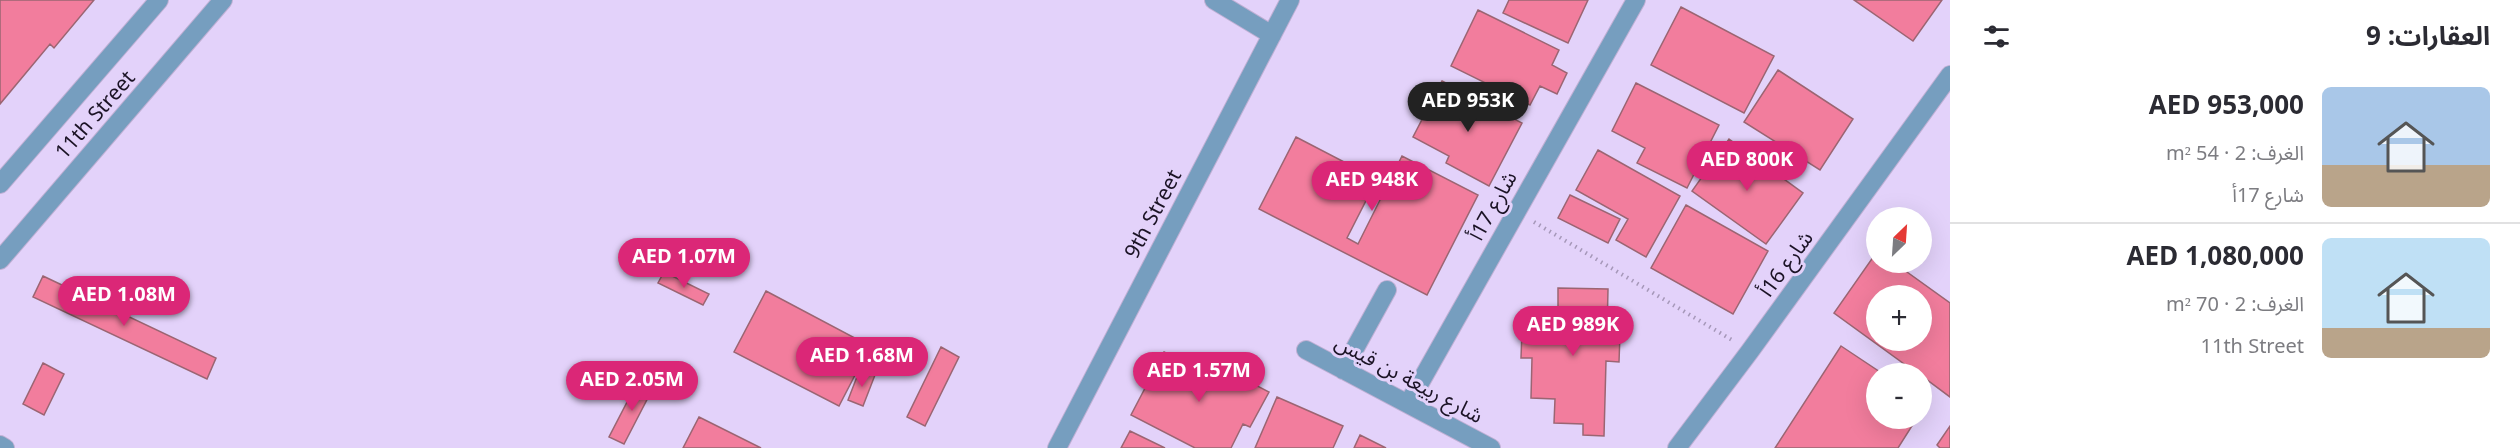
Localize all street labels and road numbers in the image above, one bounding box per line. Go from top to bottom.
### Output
street label: 11th Street [43,59,148,170]
street label: 9th Street [1111,161,1195,267]
street label: شارع 17أ [1455,162,1531,250]
street label: شارع 16أ [1746,221,1826,308]
street label: شارع ربيعة بن قيس [1326,321,1492,437]

